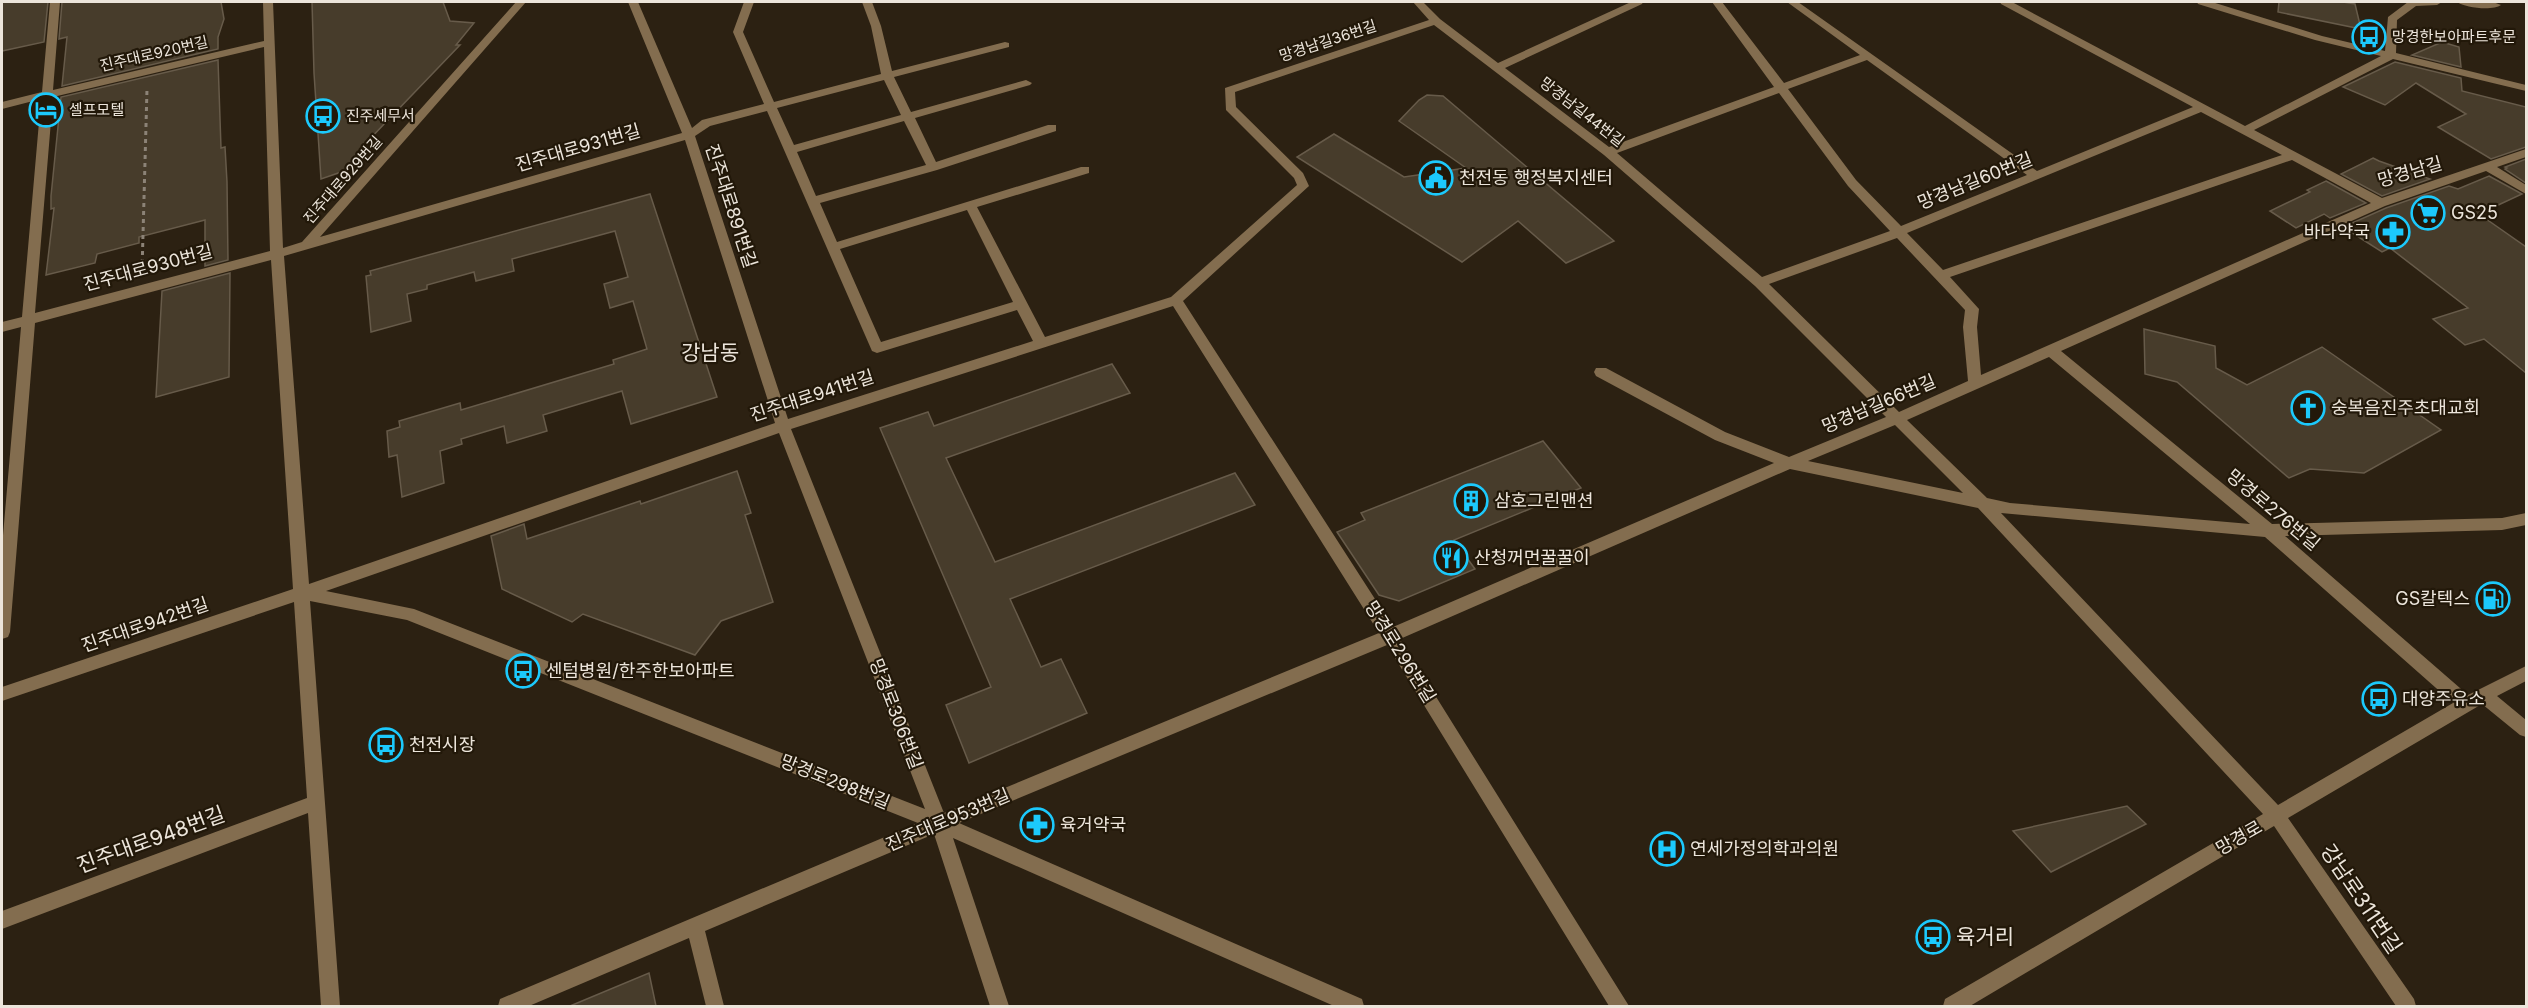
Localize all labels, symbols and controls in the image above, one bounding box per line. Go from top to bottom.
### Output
street label: 망경남길36번길 [1277,16,1379,65]
bus stop icon: 망경한보아파트후문 [2351,19,2387,55]
place label: 망경한보아파트후문 [2392,27,2516,46]
street label: 진주대로920번길 [98,32,210,75]
street label: 망경남길44번길 [1536,73,1628,151]
hotel icon: 셀프모텔 [28,92,64,128]
bus stop icon: 진주세무서 [305,98,341,134]
place label: 셀프모텔 [69,100,124,119]
place label: 진주세무서 [346,106,415,125]
street label: 진주대로931번길 [513,120,643,175]
street label: 진주대로929번길 [299,132,386,228]
street label: 진주대로891번길 [702,141,761,270]
street label: 망경남길60번길 [1914,148,2035,213]
street label: 망경남길 [2375,152,2445,191]
public building icon: 천전동 행정복지센터 [1418,160,1454,196]
place label: 천전동 행정복지센터 [1459,167,1613,188]
supermarket icon: GS25 [2410,195,2446,231]
place label: GS25 [2451,202,2498,223]
pharmacy icon: 바다약국 [2375,214,2411,250]
place label: 바다약국 [2304,221,2370,242]
street label: 진주대로930번길 [81,240,215,295]
district label: 강남동 [681,340,739,365]
street label: 진주대로941번길 [747,366,876,425]
street label: 망경남길66번길 [1819,370,1939,437]
church icon: 숭복음진주초대교회 [2290,390,2326,426]
place label: 숭복음진주초대교회 [2331,397,2480,418]
street label: 망경로276번길 [2223,465,2324,555]
building icon: 삼호그린맨션 [1453,483,1489,519]
place label: 삼호그린맨션 [1494,490,1593,511]
restaurant icon: 산청꺼먼꿀꿀이 [1433,540,1469,576]
place label: 산청꺼먼꿀꿀이 [1474,547,1590,568]
fuel station icon: GS칼텍스 [2475,581,2511,617]
place label: GS칼텍스 [2395,588,2470,609]
street label: 진주대로942번길 [78,593,211,656]
street label: 망경로296번길 [1361,597,1440,707]
bus stop icon: 센텀병원/한주한보아파트 [505,653,541,689]
street label: 망경로306번길 [866,656,927,772]
place label: 센텀병원/한주한보아파트 [546,660,735,681]
bus stop icon: 대양주유소 [2361,681,2397,717]
place label: 대양주유소 [2402,688,2485,709]
bus stop icon: 천전시장 [368,727,404,763]
place label: 천전시장 [409,734,475,755]
street label: 망경로298번길 [777,750,893,813]
street label: 진주대로953번길 [883,784,1013,855]
street label: 진주대로948번길 [73,801,228,878]
pharmacy icon: 육거약국 [1019,807,1055,843]
place label: 육거약국 [1060,814,1126,835]
street label: 망경로 [2212,816,2266,859]
hospital icon: 연세가정의학과의원 [1649,831,1685,867]
place label: 연세가정의학과의원 [1690,838,1839,859]
street label: 강남로311번길 [2316,839,2407,958]
bus stop icon: 육거리 [1915,919,1951,955]
place label: 육거리 [1956,924,2014,949]

